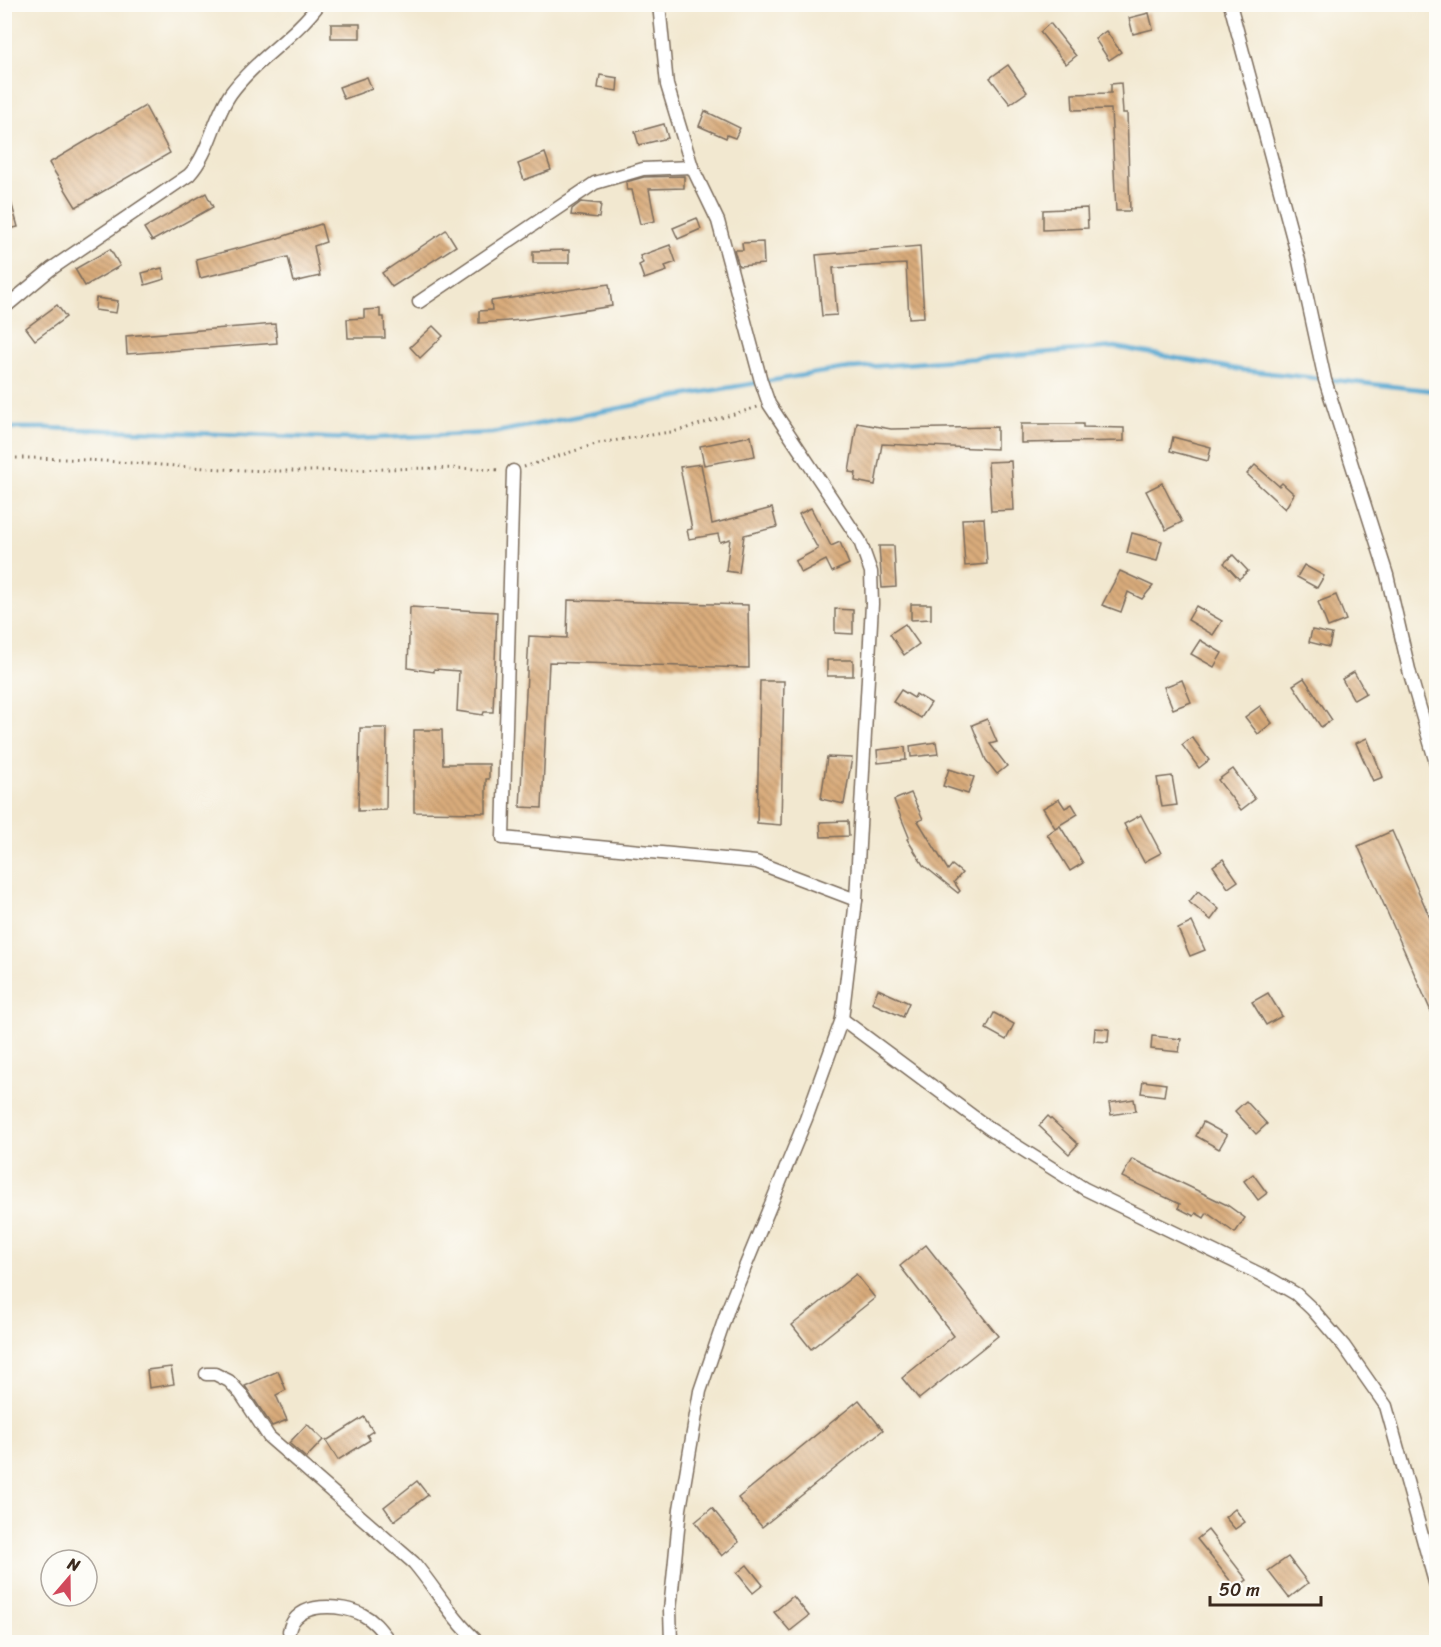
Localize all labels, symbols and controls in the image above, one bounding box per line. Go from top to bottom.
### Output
north arrow [39,1548,99,1608]
text: N [63,1549,85,1580]
scale bar [1210,1569,1321,1607]
text: 50 m [1219,1574,1260,1606]

